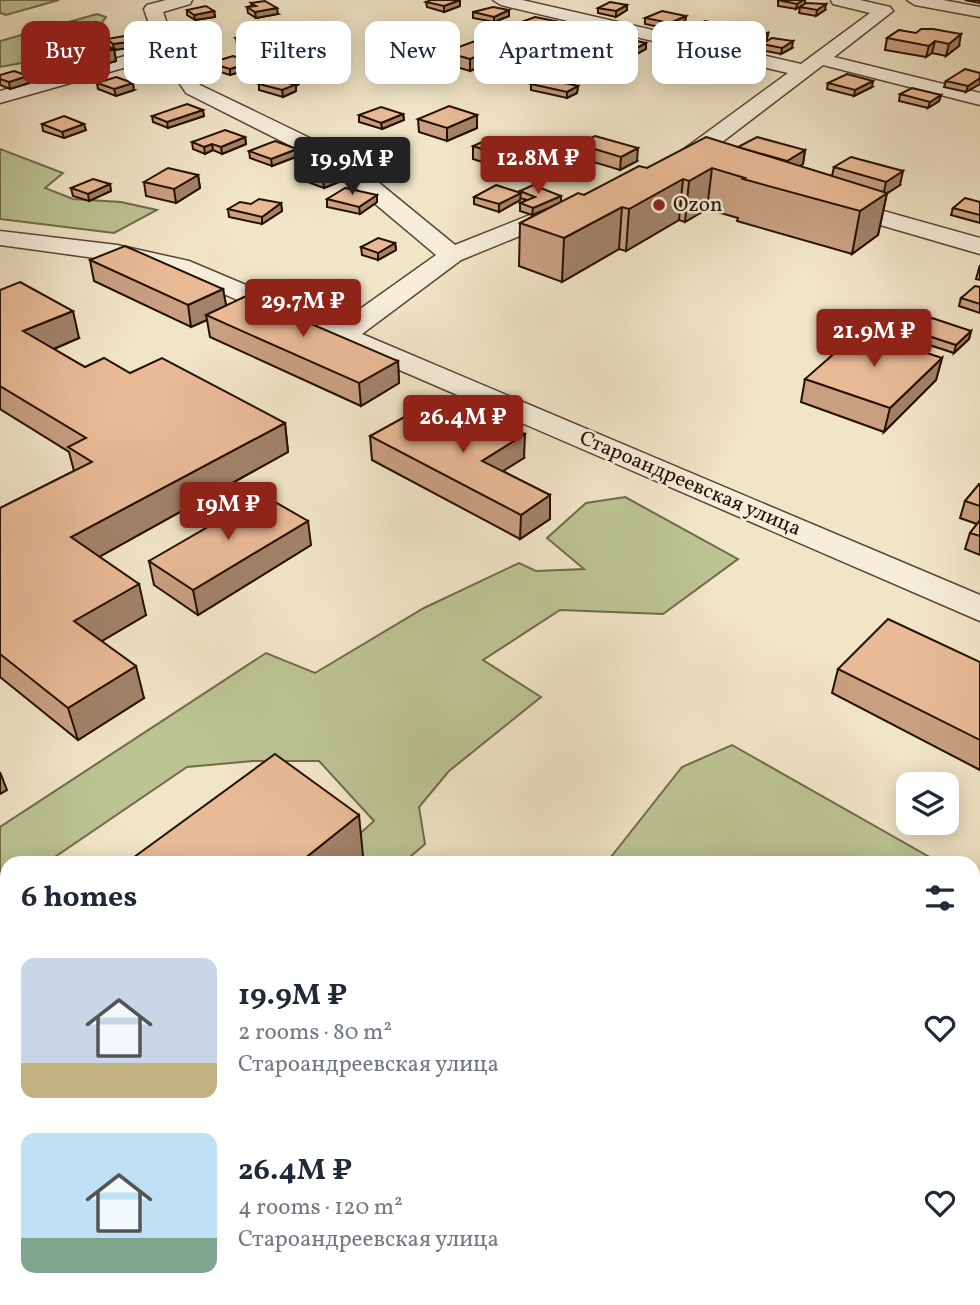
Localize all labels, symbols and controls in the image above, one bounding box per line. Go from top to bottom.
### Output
chip: Buy [21,21,110,84]
chip: Rent [124,21,222,84]
chip: Filters [236,21,351,84]
chip: New [365,21,460,84]
chip: Apartment [474,21,638,84]
chip: House [652,21,766,84]
pin: 12.8M ₽ [473,136,603,196]
pin: 19.9M ₽ [287,138,417,197]
text: 12.8M ₽ [497,143,579,175]
text: 19.9M ₽ [310,144,394,176]
place label: Ozon [673,191,723,220]
marker: Ozon [651,197,667,213]
pin: 29.7M ₽ [238,280,368,339]
text: 29.7M ₽ [261,286,345,318]
pin: 21.9M ₽ [809,310,939,369]
text: 21.9M ₽ [832,316,916,348]
pin: 26.4M ₽ [398,396,528,455]
text: 26.4M ₽ [419,402,507,434]
street label: Староандреевская улица [575,424,805,544]
pin: 19M ₽ [179,482,277,542]
text: 19M ₽ [196,489,260,521]
map controls [896,772,959,835]
button: layers [896,772,959,835]
text: 6 homes [21,877,137,919]
icon: filters [921,879,959,917]
text: 19.9M ₽ [238,975,347,1017]
icon: home [77,986,161,1070]
icon: heart [921,1009,959,1047]
text: 2 rooms · 80 m² [238,1017,392,1049]
text: Староандреевская улица [238,1049,499,1081]
text: 26.4M ₽ [238,1150,352,1192]
icon: home [77,1161,161,1245]
icon: heart [921,1184,959,1222]
text: 4 rooms · 120 m² [238,1192,403,1224]
text: Староандреевская улица [238,1224,499,1256]

